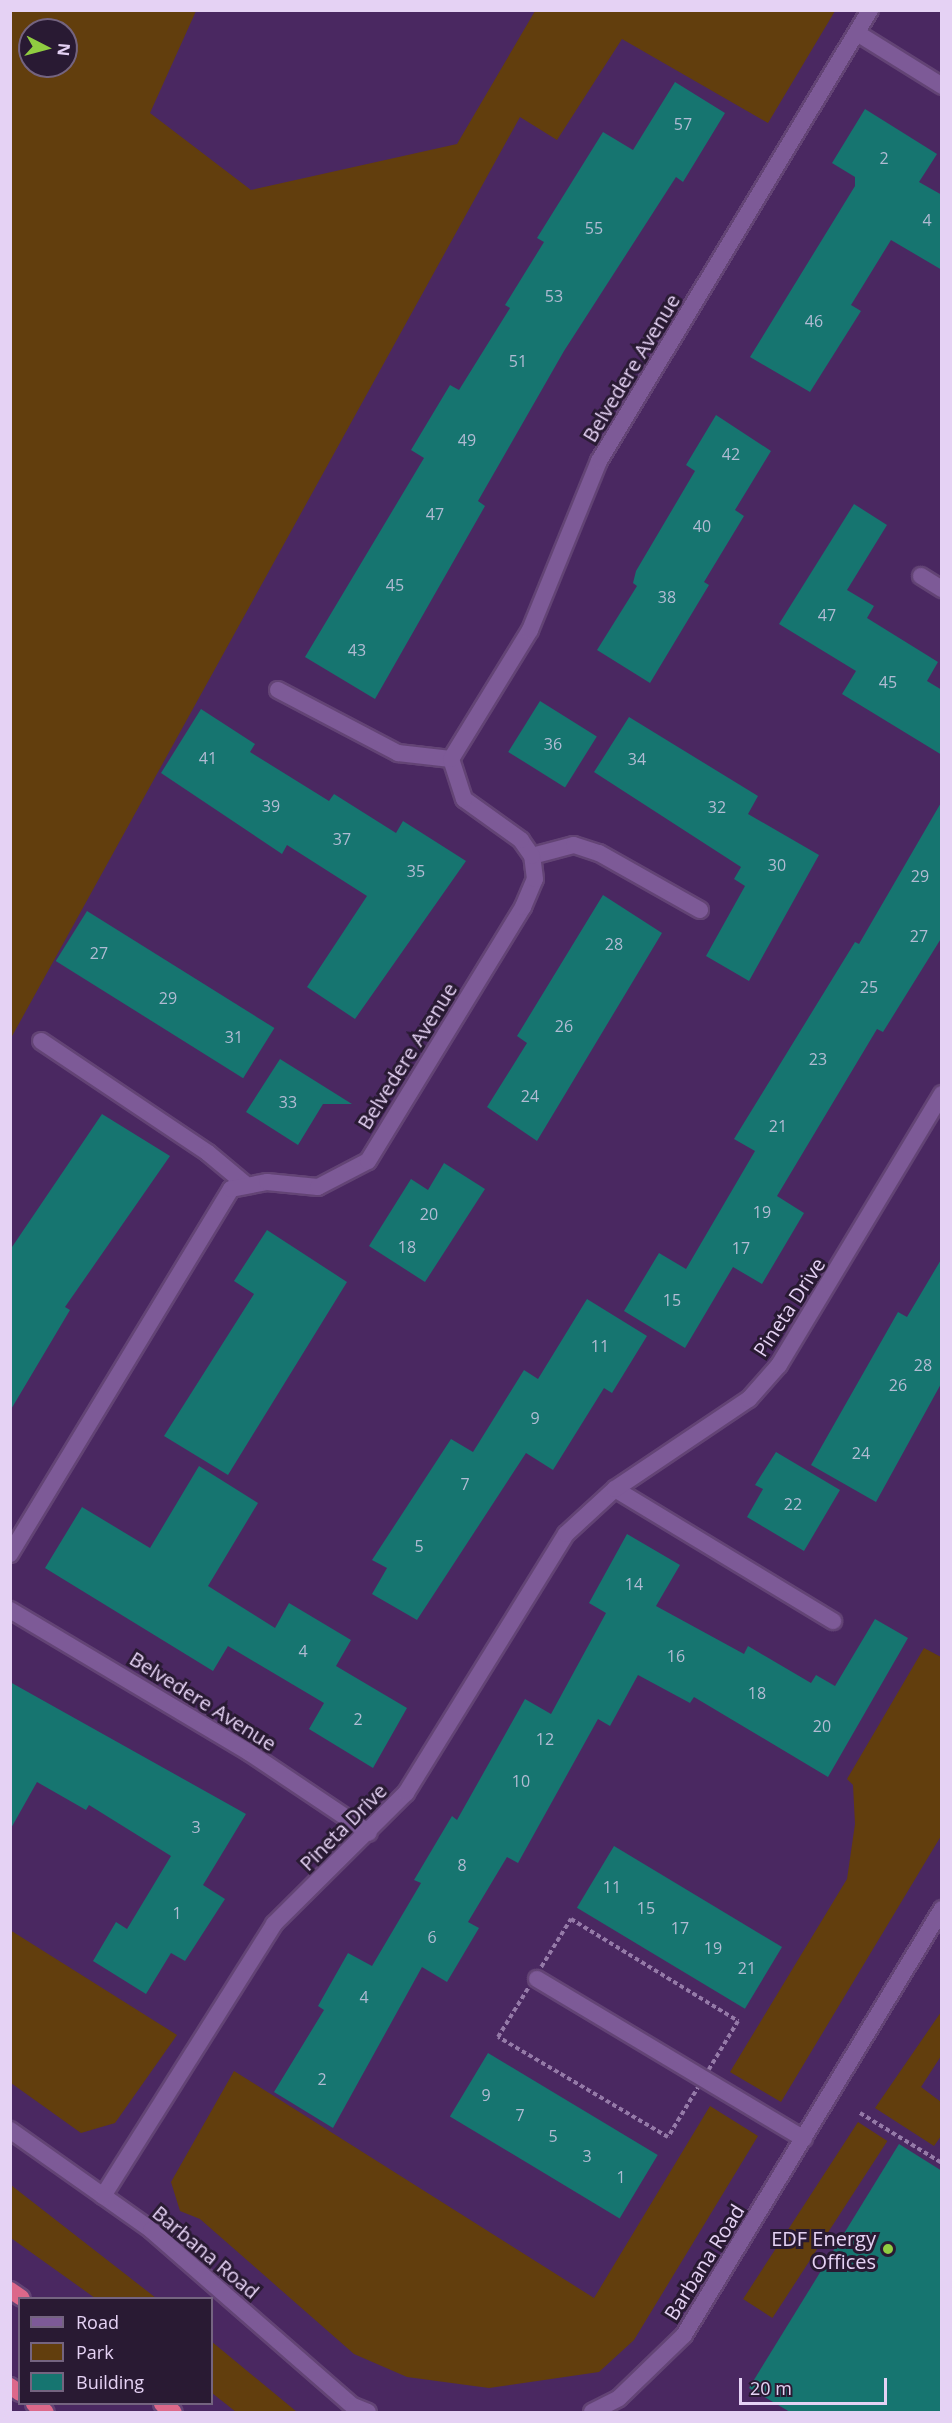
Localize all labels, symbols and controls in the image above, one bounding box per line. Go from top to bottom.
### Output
north arrow [18,18,78,78]
text: N [52,42,76,57]
house number: 57 [674,114,692,134]
house number: 2 [879,148,889,168]
house number: 4 [922,210,932,230]
house number: 55 [585,218,603,238]
house number: 53 [545,286,563,306]
street label: Belvedere Avenue [577,290,685,446]
house number: 46 [805,311,823,331]
house number: 51 [509,351,527,371]
house number: 49 [458,430,476,450]
house number: 42 [722,444,740,464]
house number: 47 [426,504,444,524]
house number: 40 [693,516,711,536]
house number: 45 [386,575,404,595]
house number: 38 [658,587,676,607]
house number: 47 [818,605,836,625]
house number: 43 [348,640,366,660]
house number: 45 [879,672,897,692]
house number: 36 [544,734,562,754]
house number: 41 [199,748,217,768]
house number: 34 [628,749,646,769]
house number: 39 [262,796,280,816]
house number: 32 [708,797,726,817]
house number: 37 [333,829,351,849]
house number: 30 [768,855,786,875]
house number: 35 [407,861,425,881]
house number: 29 [911,866,929,886]
house number: 27 [910,926,928,946]
house number: 28 [605,934,623,954]
house number: 27 [90,943,108,963]
house number: 25 [860,977,878,997]
street label: Belvedere Avenue [352,978,462,1134]
house number: 29 [159,988,177,1008]
house number: 26 [555,1016,573,1036]
house number: 31 [225,1027,243,1047]
house number: 23 [809,1049,827,1069]
house number: 24 [521,1086,539,1106]
house number: 33 [279,1092,297,1112]
house number: 21 [769,1116,787,1136]
house number: 19 [753,1202,771,1222]
house number: 20 [420,1204,438,1224]
house number: 18 [398,1237,416,1257]
house number: 17 [732,1238,750,1258]
street label: Pineta Drive [748,1253,830,1361]
house number: 15 [663,1290,681,1310]
house number: 11 [591,1336,609,1356]
house number: 28 [914,1355,932,1375]
house number: 26 [889,1375,907,1395]
house number: 9 [530,1408,540,1428]
house number: 24 [852,1443,870,1463]
house number: 7 [460,1474,470,1494]
house number: 22 [784,1494,802,1514]
house number: 5 [414,1536,424,1556]
house number: 14 [625,1574,643,1594]
house number: 4 [298,1641,308,1661]
street label: Belvedere Avenue [125,1646,281,1756]
house number: 16 [667,1646,685,1666]
house number: 18 [748,1683,766,1703]
house number: 2 [353,1709,363,1729]
house number: 20 [813,1716,831,1736]
house number: 12 [536,1729,554,1749]
house number: 10 [512,1771,530,1791]
street label: Pineta Drive [295,1779,391,1875]
house number: 3 [191,1817,201,1837]
house number: 8 [457,1855,467,1875]
house number: 11 [603,1877,621,1897]
house number: 15 [637,1898,655,1918]
house number: 1 [172,1903,182,1923]
house number: 17 [671,1918,689,1938]
house number: 6 [427,1927,437,1947]
house number: 19 [704,1938,722,1958]
house number: 21 [738,1958,756,1978]
house number: 4 [359,1987,369,2007]
house number: 2 [317,2069,327,2089]
house number: 9 [481,2085,491,2105]
house number: 7 [515,2105,525,2125]
house number: 5 [548,2126,558,2146]
house number: 3 [582,2146,592,2166]
house number: 1 [616,2167,626,2187]
street label: Barbana Road [148,2200,264,2304]
street label: Barbana Road [659,2200,749,2324]
place label: EDF Energy Offices [771,2226,876,2273]
marker: EDF Energy Offices [881,2242,895,2256]
legend [18,2297,213,2405]
text: Road [76,2310,119,2334]
text: Park [76,2340,114,2364]
scale bar [742,2366,890,2404]
text: Building [76,2370,144,2394]
text: 20 m [750,2376,792,2400]

